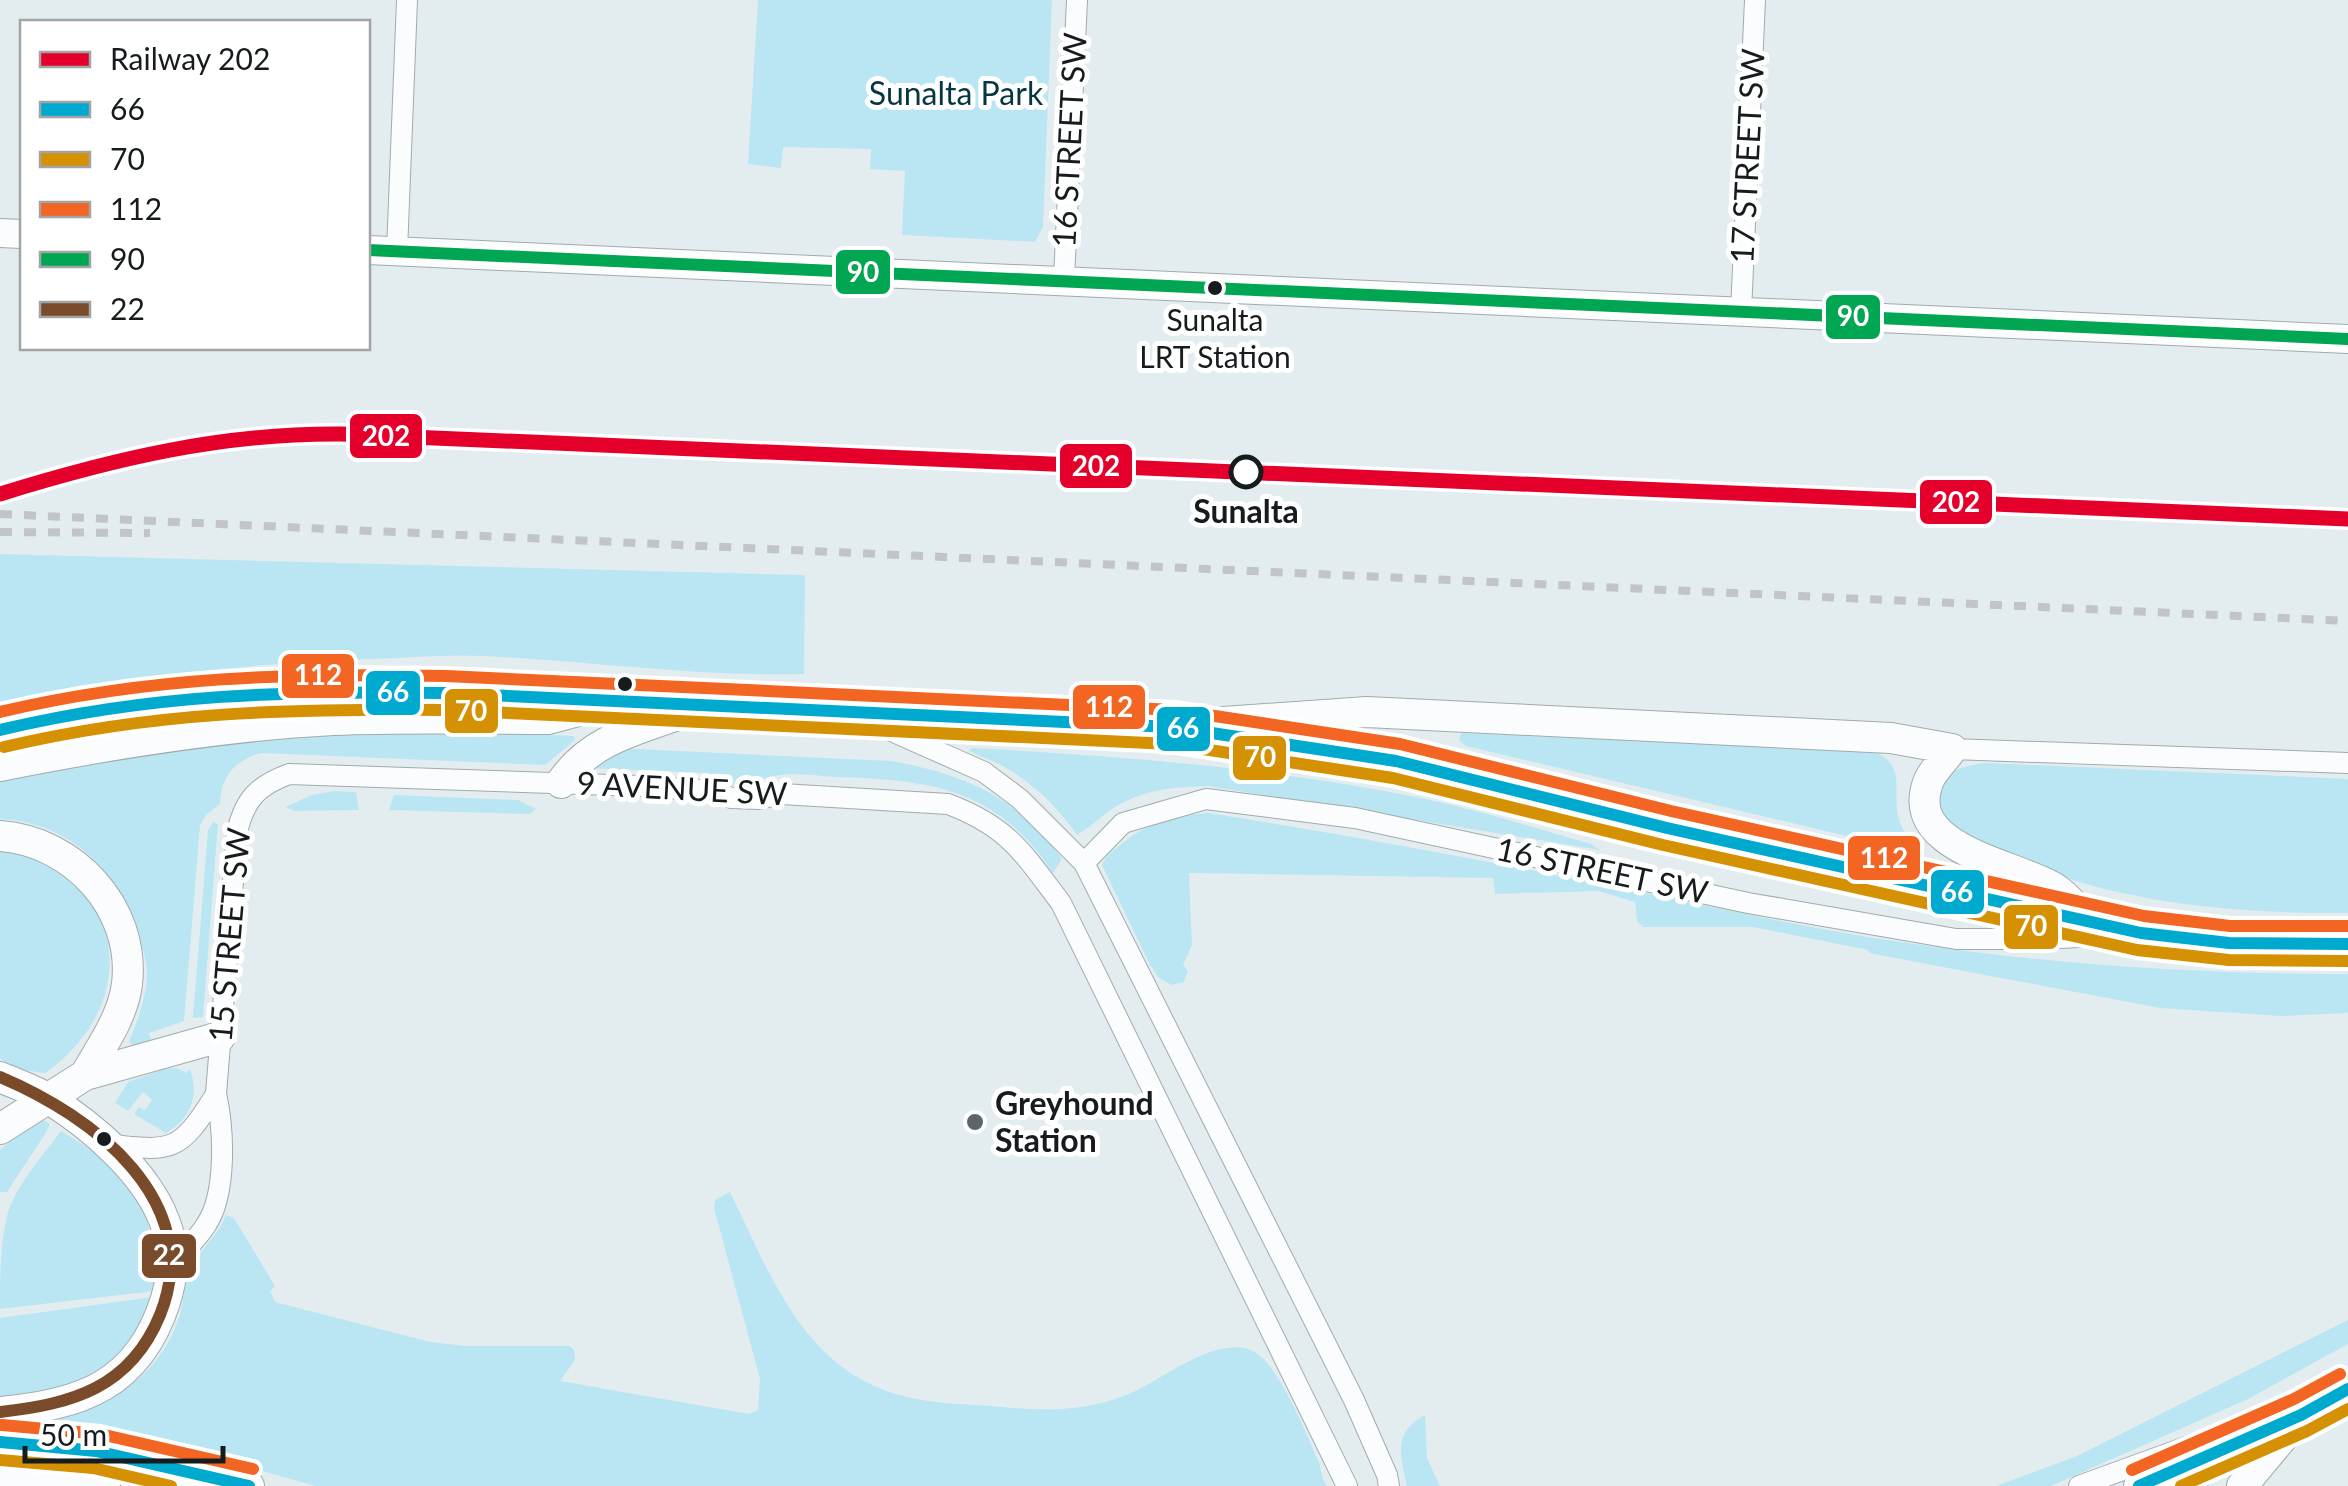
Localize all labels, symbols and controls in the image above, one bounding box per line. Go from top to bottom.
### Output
legend [20,20,370,350]
street label: 16 STREET SW [1043,31,1094,248]
text: Railway 202 [110,40,270,76]
street label: 17 STREET SW [1721,47,1772,264]
park label: Sunalta Park [869,73,1044,112]
text: 66 [110,90,145,126]
text: 70 [110,140,145,176]
text: 112 [110,190,162,226]
text: 90 [110,240,145,276]
line badge: 90 [834,248,892,296]
text: 90 [847,254,879,288]
marker: Sunalta LRT Station [1205,278,1225,298]
text: 22 [110,290,145,326]
line badge: 90 [1824,293,1882,341]
text: 90 [1837,298,1869,332]
place label: Sunalta LRT Station [1139,301,1291,374]
line badge: 202 [348,412,424,460]
text: 202 [362,418,410,452]
line badge: 202 [1058,442,1134,490]
text: 202 [1072,448,1120,482]
marker: Sunalta [1230,456,1262,488]
line badge: 202 [1918,478,1994,526]
text: 202 [1932,484,1980,518]
place label: Sunalta [1193,491,1299,530]
line badge: 112 [280,652,356,700]
text: 112 [294,657,342,691]
line badge: 66 [364,669,422,717]
text: 66 [377,674,409,708]
unlabelled marker [615,674,635,694]
line badge: 112 [1071,683,1147,731]
line badge: 70 [443,687,500,735]
text: 112 [1085,689,1133,723]
text: 70 [455,693,487,727]
line badge: 66 [1155,705,1212,753]
text: 66 [1167,710,1199,744]
line badge: 70 [1231,734,1288,782]
text: 70 [1244,739,1276,773]
street label: 9 AVENUE SW [576,763,788,812]
street label: 15 STREET SW [200,826,257,1044]
street label: 16 STREET SW [1493,828,1712,911]
line badge: 112 [1846,834,1922,882]
text: 112 [1860,840,1908,874]
line badge: 66 [1929,868,1986,916]
text: 66 [1941,874,1973,908]
line badge: 70 [2002,903,2060,951]
text: 70 [2015,908,2047,942]
place label: Greyhound Station [995,1083,1154,1159]
marker: Greyhound Station [964,1111,986,1133]
unlabelled marker [94,1129,114,1149]
line badge: 22 [140,1232,198,1280]
text: 22 [153,1237,185,1271]
scale bar [25,1401,222,1463]
text: 50 m [40,1416,107,1452]

